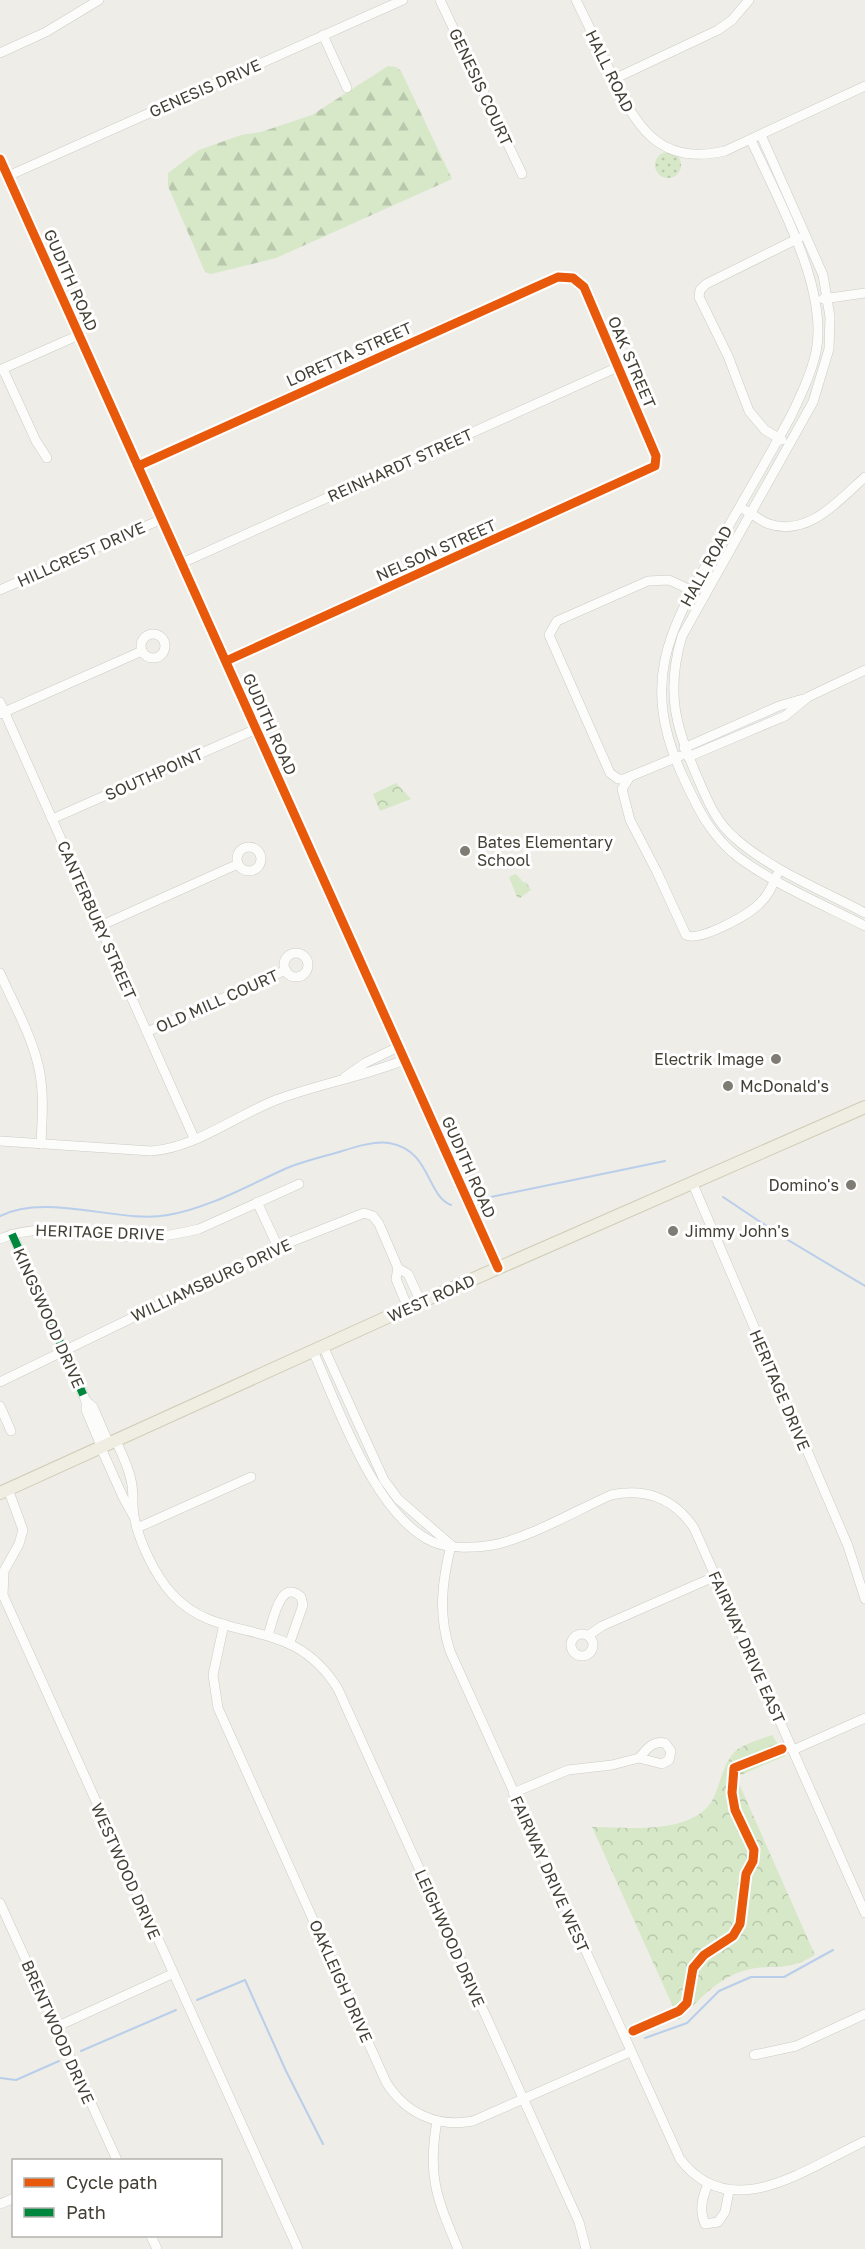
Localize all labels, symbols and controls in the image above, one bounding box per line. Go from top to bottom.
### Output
street label: GENESIS COURT [445,25,517,149]
street label: HALL ROAD [581,26,639,116]
street label: GENESIS DRIVE [146,54,264,122]
street label: GUDITH ROAD [40,226,102,334]
street label: OAK STREET [604,313,660,411]
street label: LORETTA STREET [283,317,415,391]
street label: REINHARDT STREET [324,424,476,506]
street label: NELSON STREET [373,515,499,585]
street label: HILLCREST DRIVE [14,517,148,591]
street label: HALL ROAD [676,522,736,610]
street label: GUDITH ROAD [239,670,301,778]
street label: SOUTHPOINT [102,743,206,805]
place label: Bates Elementary School [477,832,613,870]
street label: CANTERBURY STREET [53,838,141,1002]
marker: Bates Elementary School [458,844,472,858]
street label: OLD MILL COURT [153,965,282,1037]
place label: Electrik Image [654,1049,764,1069]
marker: Electrik Image [769,1052,783,1066]
place label: McDonald's [740,1076,829,1096]
marker: McDonald's [721,1079,735,1093]
street label: GUDITH ROAD [438,1113,500,1221]
place label: Domino's [768,1175,839,1195]
marker: Domino's [844,1178,858,1192]
street label: HERITAGE DRIVE [35,1220,165,1244]
place label: Jimmy John's [685,1221,789,1241]
marker: Jimmy John's [666,1224,680,1238]
street label: WILLIAMSBURG DRIVE [128,1234,294,1326]
street label: KINGSWOOD DRIVE [9,1245,89,1391]
street label: WEST ROAD [384,1270,478,1326]
street label: HERITAGE DRIVE [745,1326,815,1454]
street label: FAIRWAY DRIVE EAST [704,1568,790,1726]
street label: FAIRWAY DRIVE WEST [506,1792,594,1956]
street label: WESTWOOD DRIVE [87,1800,165,1942]
street label: LEIGHWOOD DRIVE [411,1866,489,2010]
street label: OAKLEIGH DRIVE [305,1917,377,2045]
street label: BRENTWOOD DRIVE [17,1957,99,2107]
legend [12,2159,222,2237]
text: Cycle path [66,2171,158,2193]
text: Path [66,2201,106,2223]

